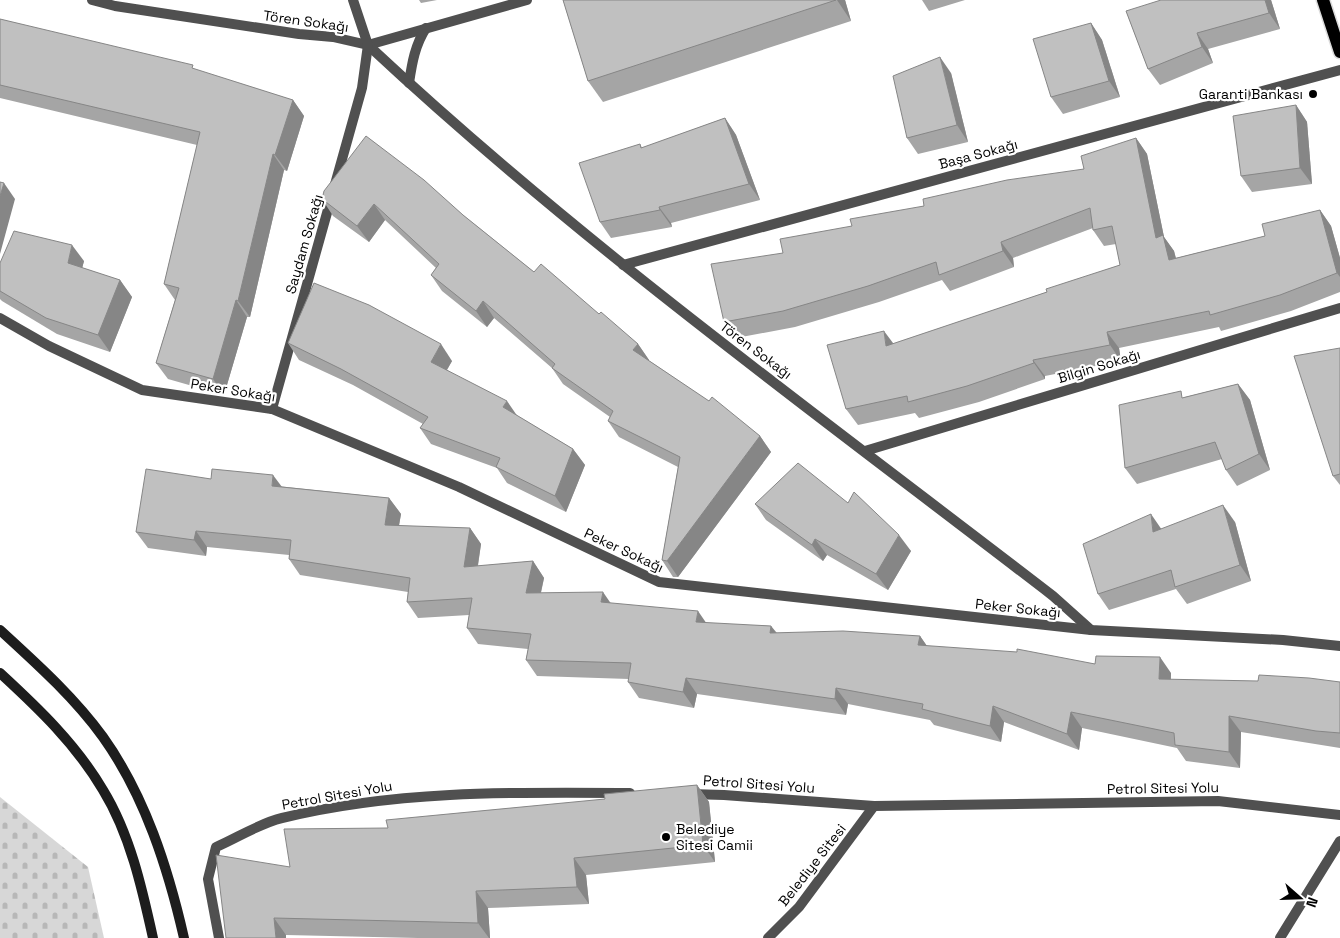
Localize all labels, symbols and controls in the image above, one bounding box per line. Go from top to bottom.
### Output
street label: Tören Sokağı [262,6,350,36]
place label: Garanti Bankası [1199,85,1303,103]
marker: Garanti Bankası [1307,88,1319,100]
street label: Başa Sokağı [937,135,1019,173]
street label: Saydam Sokağı [281,192,327,296]
street label: Tören Sokağı [716,317,796,383]
street label: Bilgin Sokağı [1055,345,1143,387]
street label: Peker Sokağı [189,374,277,406]
street label: Peker Sokağı [581,524,667,576]
street label: Peker Sokağı [974,595,1062,621]
street label: Petrol Sitesi Yolu [702,771,816,797]
street label: Petrol Sitesi Yolu [280,776,394,814]
street label: Petrol Sitesi Yolu [1107,778,1219,798]
place label: Belediye Sitesi Camii [676,820,753,854]
street label: Belediye Sitesi [774,820,850,910]
marker: Belediye Sitesi Camii [660,831,672,843]
north arrow [1275,873,1325,923]
text: N [1302,895,1322,910]

